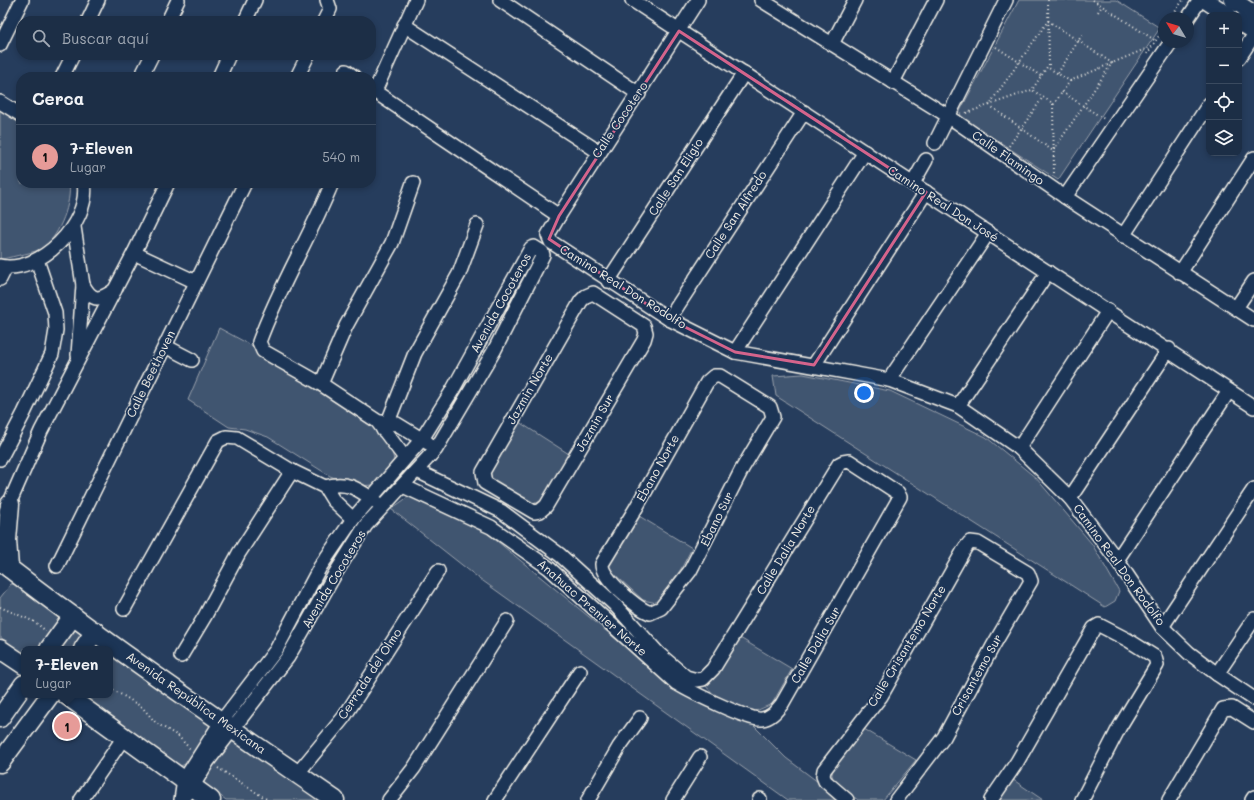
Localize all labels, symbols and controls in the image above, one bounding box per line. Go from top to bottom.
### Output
north arrow [1158,12,1194,48]
map controls [1206,12,1242,156]
button: + [1206,12,1242,48]
search box [16,16,376,60]
icon: search [30,27,52,49]
text: Buscar aquí [62,28,149,48]
button: − [1206,48,1242,84]
street label: Calle Cocotero [588,78,651,161]
button: locate [1206,84,1242,120]
text: Cerca [32,87,84,109]
button: layers [1206,120,1242,156]
street label: Calle Flamingo [969,126,1048,188]
street label: Calle San Eligio [644,135,706,218]
text: 7-Eleven [70,138,133,158]
text: 1 [42,148,48,165]
text: 540 m [322,148,360,165]
text: Lugar [70,158,106,175]
street label: Camino Real Don José [885,161,1002,245]
street label: Calle San Alfredo [701,167,770,262]
street label: Camino Real Don Rodolfo [557,241,690,332]
street label: Avenida Cocoteros [466,250,534,355]
street label: Calle Beethoven [122,327,178,420]
street label: Jazmin Norte [502,350,556,427]
your location [854,383,874,403]
street label: Jazmin Sur [571,391,617,454]
street label: Ebano Norte [632,431,682,504]
street label: Ebano Sur [696,489,736,549]
street label: Camino Real Don Rodolfo [1070,500,1169,628]
street label: Calle Dalia Norte [752,502,818,597]
street label: Avenida Cocoteros [298,526,369,630]
street label: Anahuac Premier Norte [535,555,651,659]
street label: Calle Crisantemo Norte [863,582,949,709]
street label: Calle Dalia Sur [787,603,844,686]
street label: Cerrada del Olmo [334,625,405,722]
street label: Crisantemo Sur [947,631,1005,718]
popup [21,646,113,698]
street label: Avenida República Mexicana [123,648,270,757]
text: 7-Eleven [36,654,98,674]
text: Lugar [36,674,72,691]
pin: 1 [54,711,80,741]

